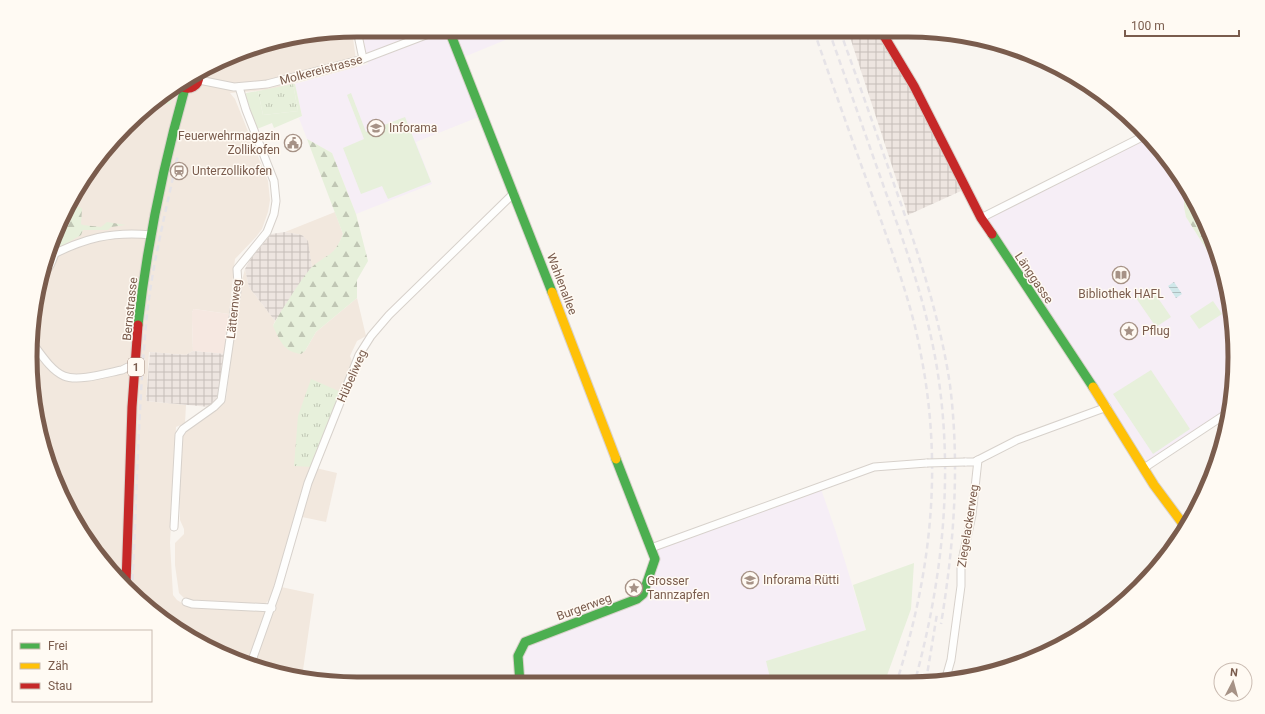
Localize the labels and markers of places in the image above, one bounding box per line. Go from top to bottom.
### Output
school or university icon: Inforama [366,118,386,138]
place label: Inforama [389,121,437,135]
place label: Feuerwehrmagazin Zollikofen [178,129,280,157]
public building icon: Feuerwehrmagazin Zollikofen [283,133,303,153]
station icon: Unterzollikofen [169,161,189,181]
place label: Unterzollikofen [192,164,272,178]
library icon: Bibliothek HAFL [1111,265,1131,285]
place label: Bibliothek HAFL [1078,287,1164,301]
place icon: Pflug [1119,321,1139,341]
place label: Pflug [1142,324,1170,338]
school or university icon: Inforama Rütti [740,570,760,590]
place label: Inforama Rütti [763,573,839,587]
place label: Grosser Tannzapfen [647,574,710,602]
place icon: Grosser Tannzapfen [624,578,644,598]

